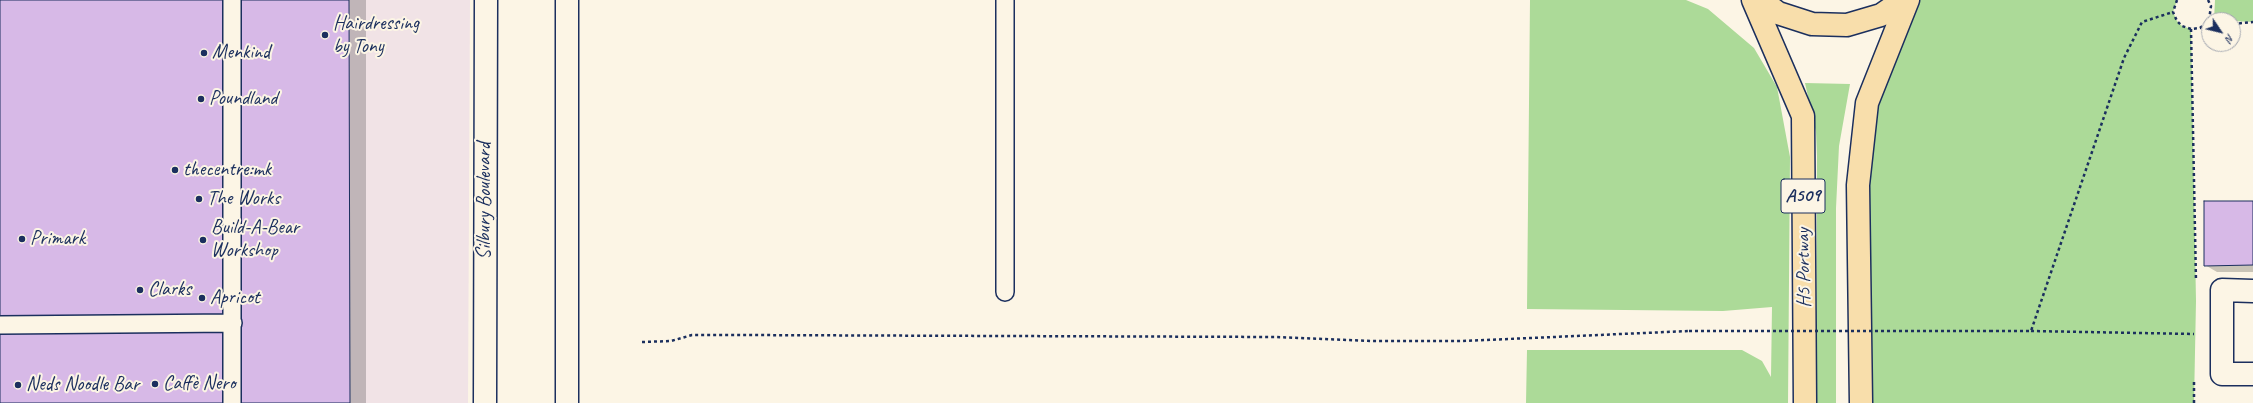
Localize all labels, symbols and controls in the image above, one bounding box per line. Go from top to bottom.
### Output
place label: Hairdressing by Tony [333,12,419,59]
north arrow [2201,12,2241,52]
marker: Hairdressing by Tony [320,30,330,40]
text: N [2222,32,2238,45]
place label: Menkind [212,41,270,65]
marker: Menkind [199,48,209,58]
place label: Poundland [209,87,277,111]
marker: Poundland [196,94,206,104]
street label: Silbury Boulevard [473,142,497,260]
place label: thecentre:mk [183,158,271,182]
marker: thecentre:mk [170,165,180,175]
road number: A509 [1781,179,1825,213]
place label: The Works [207,187,280,211]
marker: The Works [194,194,204,204]
place label: Build-A-Bear Workshop [211,216,299,263]
place label: Primark [30,227,85,251]
street label: H5 Portway [1791,228,1817,308]
marker: Primark [17,234,27,244]
marker: Build-A-Bear Workshop [198,235,208,245]
place label: Clarks [148,278,191,302]
marker: Clarks [135,285,145,295]
place label: Apricot [210,286,260,310]
marker: Apricot [197,293,207,303]
place label: Caffè Nero [163,372,235,396]
place label: Neds Noodle Bar [26,373,139,397]
marker: Caffè Nero [150,379,160,389]
marker: Neds Noodle Bar [13,380,23,390]

